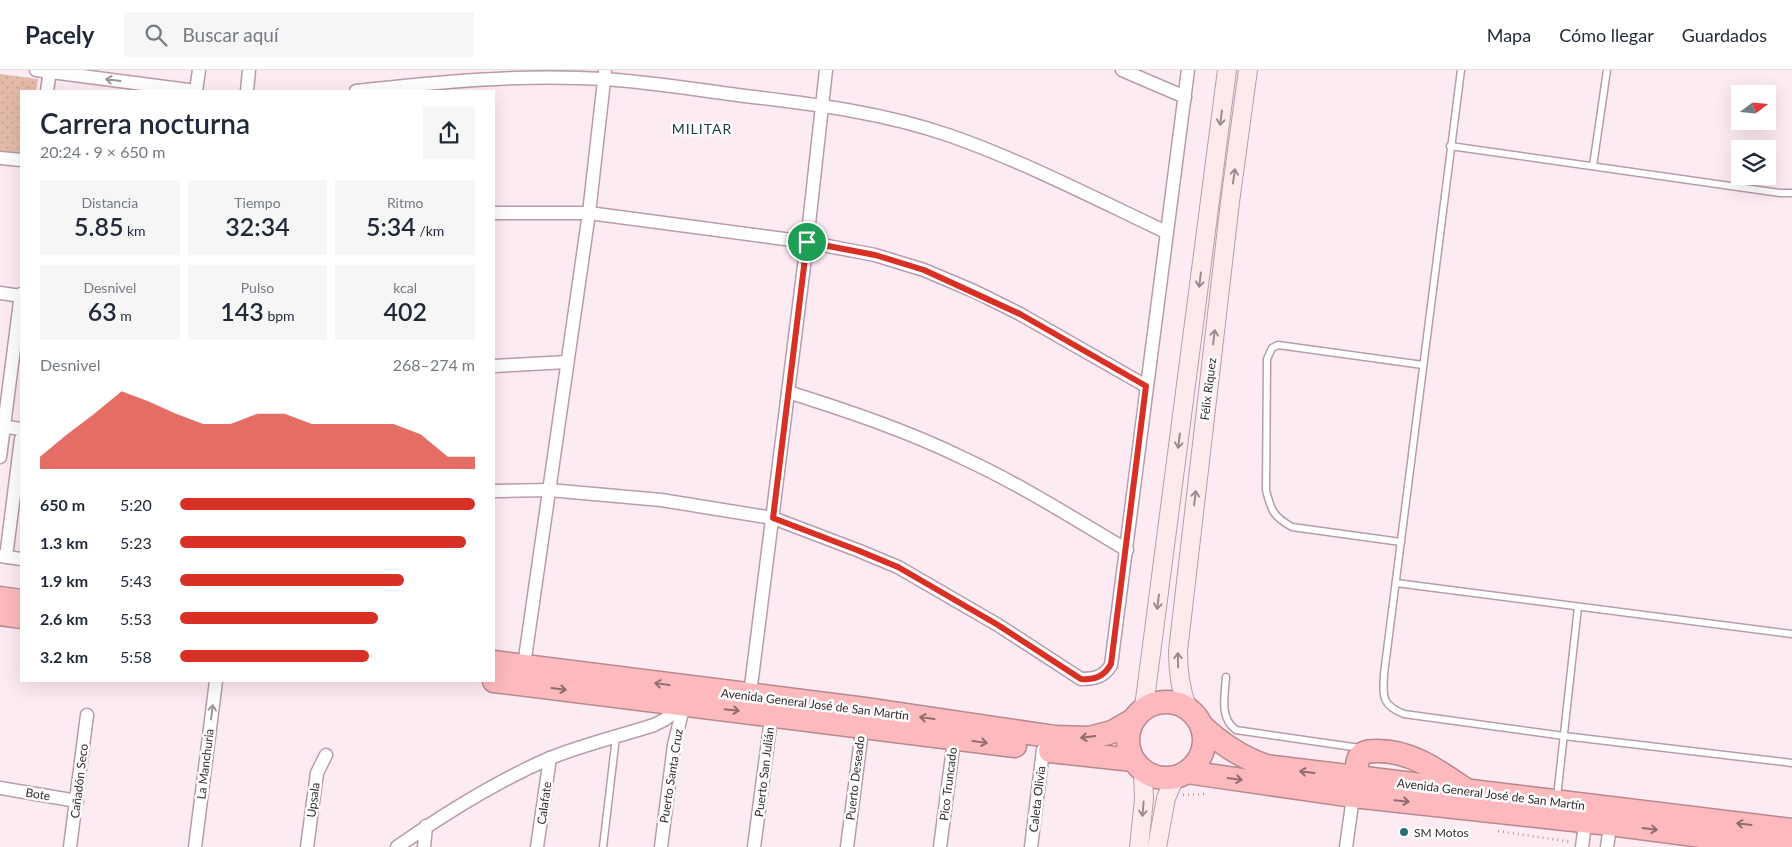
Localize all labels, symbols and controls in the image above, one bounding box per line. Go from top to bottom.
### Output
search box [124,12,474,57]
text: Pacely [25,20,94,49]
icon: search [142,21,170,49]
text: Buscar aquí [182,23,279,46]
text: Mapa [1487,24,1531,46]
text: Cómo llegar [1559,24,1654,46]
text: Guardados [1682,24,1767,46]
one-way arrow [105,75,121,85]
north arrow [1731,85,1776,130]
map controls [1731,85,1776,185]
text: Carrera nocturna [40,106,250,140]
button: share [423,107,475,159]
one-way arrow [1215,110,1225,126]
district label: MILITAR [672,120,732,137]
button: layers [1731,140,1776,185]
text: 20:24 · 9 × 650 m [40,142,165,161]
one-way arrow [1229,168,1239,184]
text: Distancia [81,194,138,211]
text: Tiempo [234,194,281,211]
text: Ritmo [387,194,423,211]
text: 5.85 [74,211,123,241]
text: 32:34 [225,211,290,241]
text: 5:34 [366,211,416,241]
pin [786,221,828,263]
text: km [123,222,146,239]
text: /km [416,222,444,239]
icon: arrive [793,228,821,256]
one-way arrow [1195,271,1205,287]
text: Desnivel [83,279,136,296]
text: Pulso [241,279,274,296]
text: kcal [393,279,417,296]
text: 63 [88,296,117,326]
text: 143 [220,296,264,326]
text: 402 [383,296,427,326]
text: m [117,307,132,324]
text: bpm [264,307,295,324]
one-way arrow [1209,329,1219,345]
text: Desnivel [40,355,100,374]
text: 268–274 m [393,355,475,374]
street label: Félix Riquez [1197,356,1219,421]
one-way arrow [1174,432,1184,448]
one-way arrow [1190,491,1200,507]
text: 650 m [40,495,85,514]
text: 5:20 [120,495,152,514]
text: 1.3 km [40,533,88,552]
text: 5:23 [120,533,152,552]
text: 1.9 km [40,571,88,590]
text: 5:43 [120,571,152,590]
one-way arrow [1153,593,1163,609]
text: 2.6 km [40,609,88,628]
text: 5:53 [120,609,152,628]
text: 3.2 km [40,647,88,666]
text: 5:58 [120,647,152,666]
one-way arrow [1173,652,1183,668]
one-way arrow [654,679,670,689]
one-way arrow [551,684,567,694]
street label: Avenida General José de San Martín [720,685,910,723]
one-way arrow [207,704,217,720]
one-way arrow [724,705,740,715]
one-way arrow [919,712,935,722]
street label: Puerto San Julián [751,726,777,818]
street label: Puerto Santa Cruz [656,727,686,824]
street label: La Manchuria [193,728,217,800]
one-way arrow [1080,732,1096,742]
street label: Puerto Deseado [842,735,868,821]
one-way arrow [972,737,988,747]
street label: Cañadón Seco [67,743,91,819]
street label: Pico Truncado [936,746,960,822]
street label: Caleta Olivia [1025,765,1049,833]
one-way arrow [1300,767,1316,777]
one-way arrow [1227,774,1243,784]
street label: Avenida General José de San Martín [1396,775,1586,813]
street label: Calafate [534,780,554,826]
street label: Upsala [303,782,323,818]
street label: Bote [24,785,52,803]
one-way arrow [1394,796,1410,806]
one-way arrow [1138,801,1148,817]
one-way arrow [1736,819,1752,829]
place label: SM Motos [1414,825,1469,840]
one-way arrow [1642,825,1658,835]
marker: SM Motos [1398,826,1410,838]

